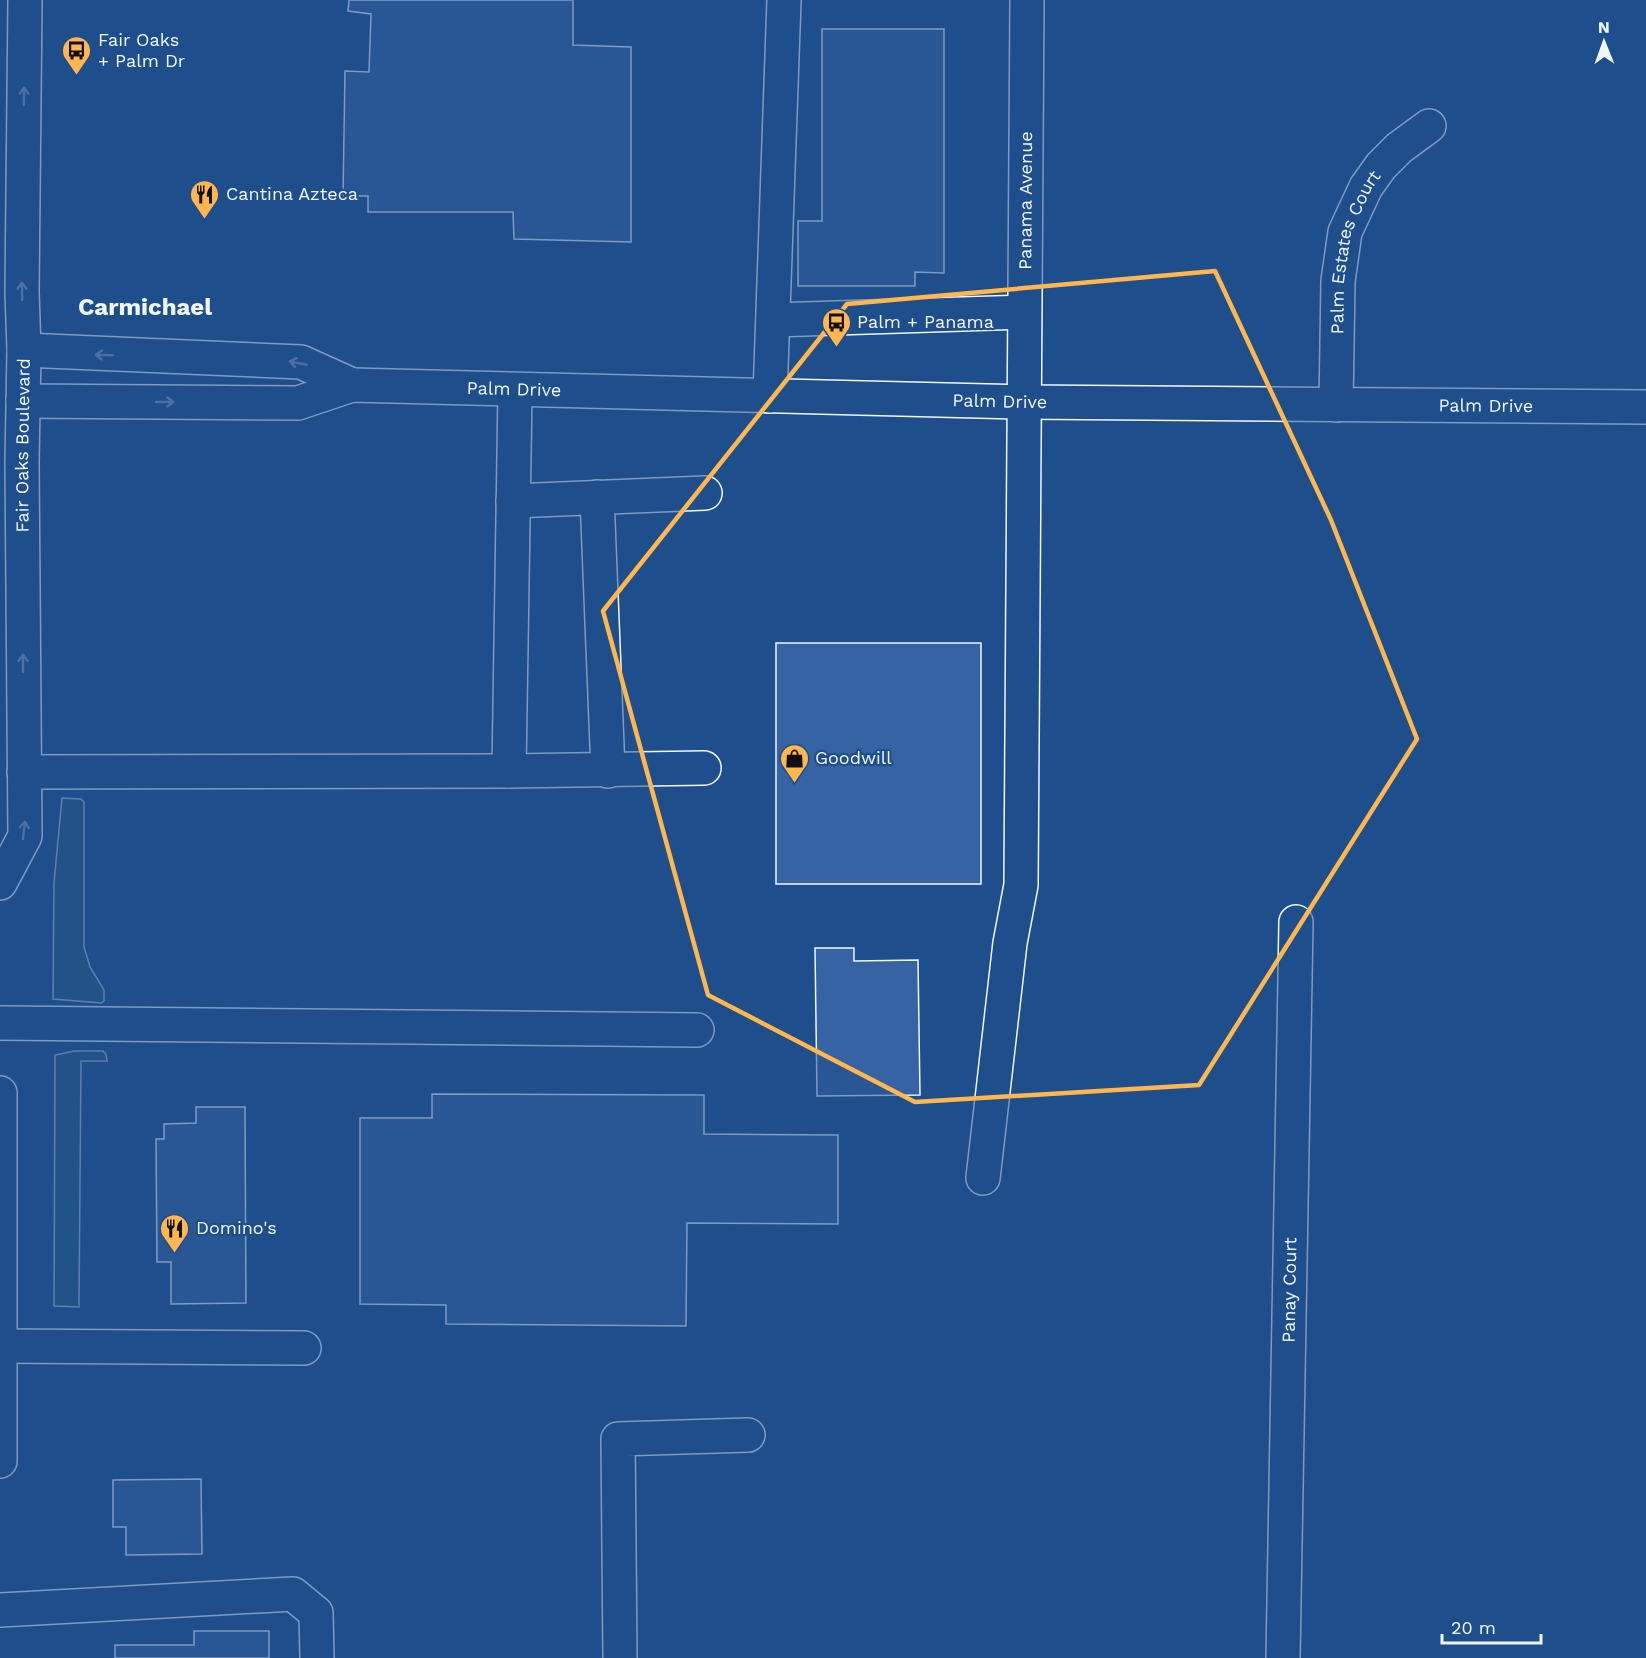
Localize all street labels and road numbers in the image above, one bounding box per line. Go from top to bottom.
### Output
street label: Panama Avenue [1014,131,1036,270]
street label: Palm Estates Court [1326,165,1385,334]
street label: Fair Oaks Boulevard [11,358,34,533]
street label: Palm Drive [466,377,562,400]
street label: Palm Drive [952,389,1047,412]
street label: Palm Drive [1438,394,1533,416]
street label: Panay Court [1278,1237,1300,1343]

